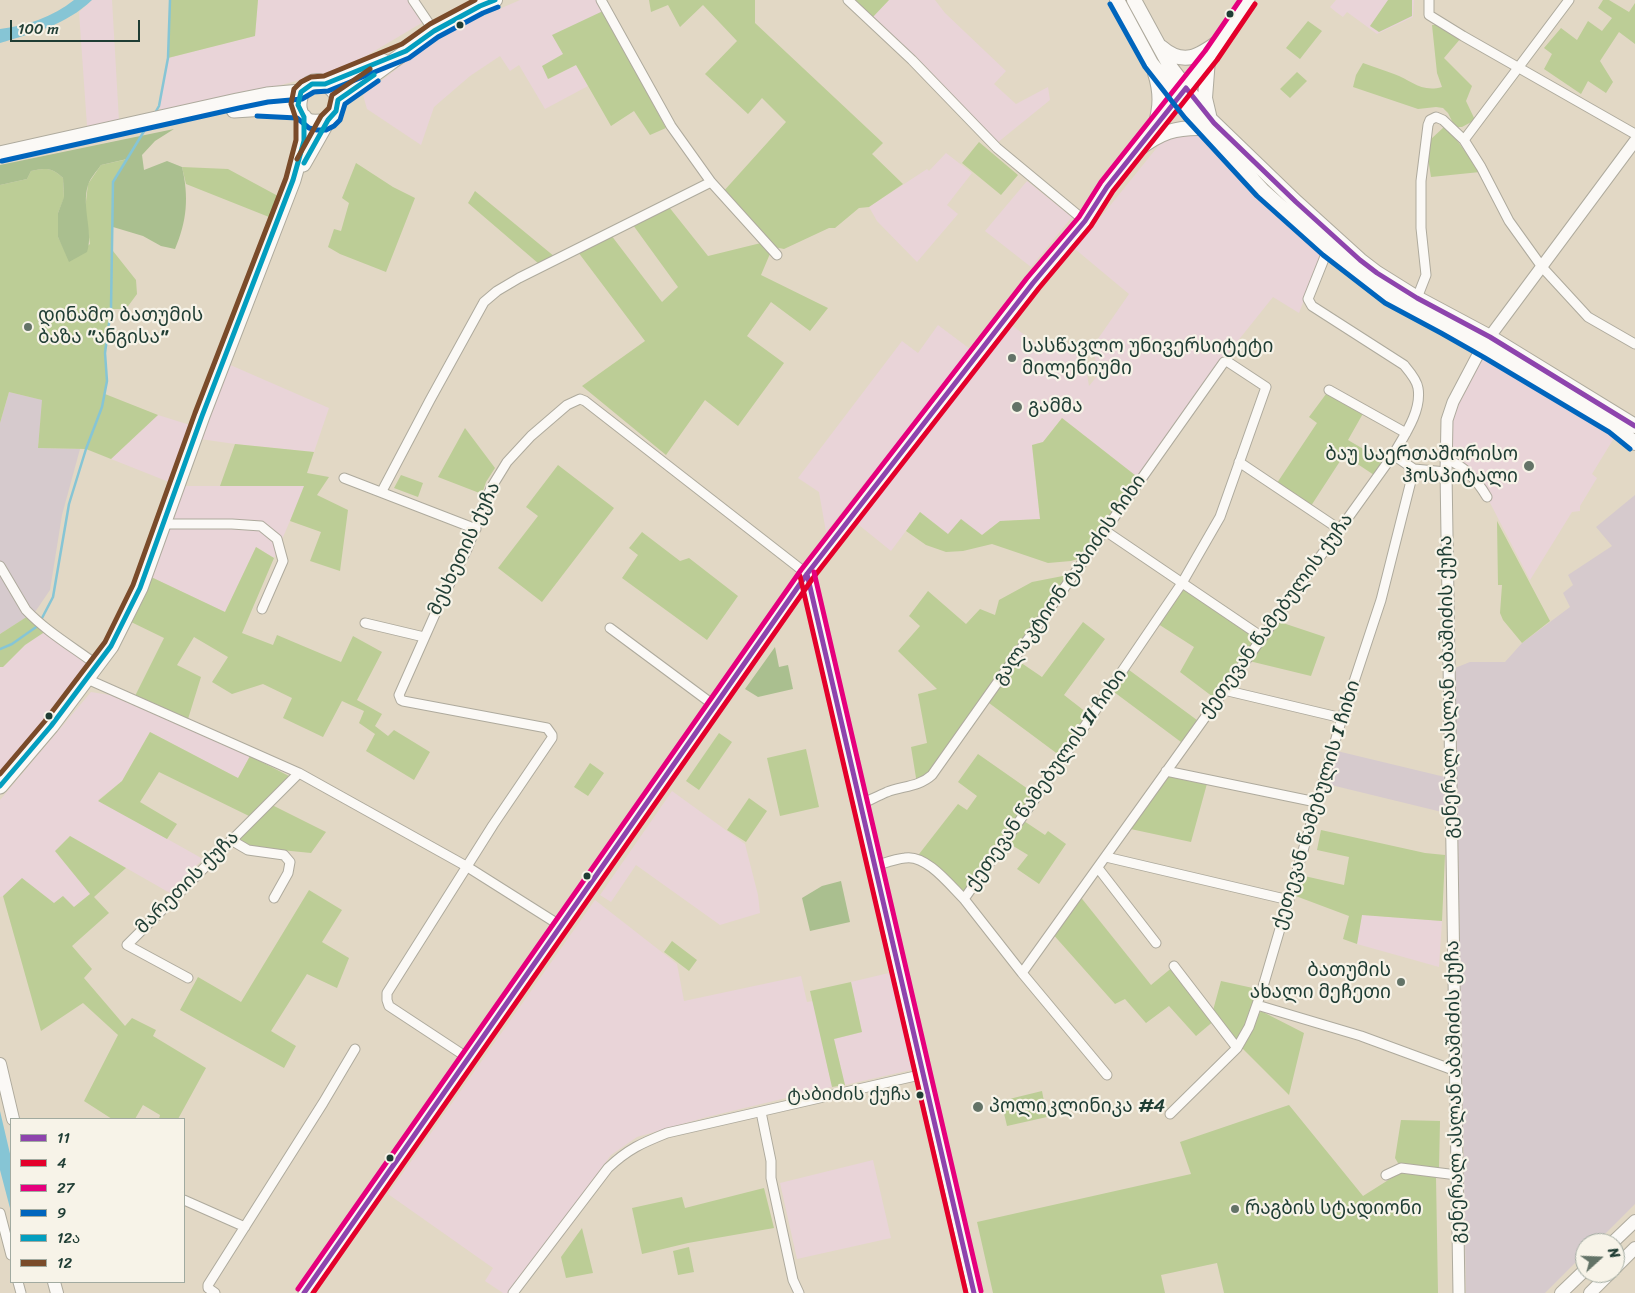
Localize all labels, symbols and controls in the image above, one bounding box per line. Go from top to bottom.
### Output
unlabelled marker [1225,9,1235,19]
scale bar [12,10,142,42]
text: 100 m [18,16,59,42]
unlabelled marker [455,20,465,30]
place label: დინამო ბათუმის ბაზა "ანგისა" [38,305,203,349]
marker: დინამო ბათუმის ბაზა "ანგისა" [22,321,34,333]
place label: სასწავლო უნივერსიტეტი მილენიუმი [1022,336,1273,380]
marker: სასწავლო უნივერსიტეტი მილენიუმი [1006,352,1018,364]
place label: გამმა [1028,396,1083,418]
marker: გამმა [1010,400,1024,414]
place label: ბაუ საერთაშორისო ჰოსპიტალი [1325,444,1518,488]
marker: ბაუ საერთაშორისო ჰოსპიტალი [1522,459,1536,473]
street label: გალაკტიონ ტაბიძის ჩიხი [989,471,1151,689]
street label: მესხეთის ქუჩა [424,479,506,619]
street label: ქეთევან წამებულის ქუჩა [1195,509,1359,723]
street label: გენერალ ასლან აბაშიძის ქუჩა [1435,535,1463,839]
street label: ქეთევან წამებულის II ჩიხი [962,665,1132,895]
street label: ქეთევან წამებულის I ჩიხი [1268,677,1366,933]
unlabelled marker [44,711,54,721]
street label: მარეთის ქუჩა [132,827,244,939]
unlabelled marker [582,871,592,881]
street label: გენერალ ასლან აბაშიძის ქუჩა [1442,940,1470,1244]
place label: ბათუმის ახალი მეჩეთი [1250,960,1391,1004]
marker: ბათუმის ახალი მეჩეთი [1395,976,1407,988]
place label: ტაბიძის ქუჩა [787,1084,911,1106]
marker: ტაბიძის ქუჩა [915,1090,925,1100]
place label: პოლიკლინიკა #4 [989,1096,1165,1118]
marker: პოლიკლინიკა #4 [971,1100,985,1114]
legend [10,1118,185,1283]
text: 11 [57,1125,70,1151]
text: 4 [57,1150,66,1176]
unlabelled marker [385,1153,395,1163]
text: 27 [57,1175,74,1201]
place label: რაგბის სტადიონი [1245,1198,1422,1220]
text: 9 [57,1200,66,1226]
marker: რაგბის სტადიონი [1229,1203,1241,1215]
text: 12ა [57,1225,80,1251]
north arrow [1575,1233,1625,1283]
text: N [1600,1244,1627,1262]
text: 12 [57,1250,72,1276]

